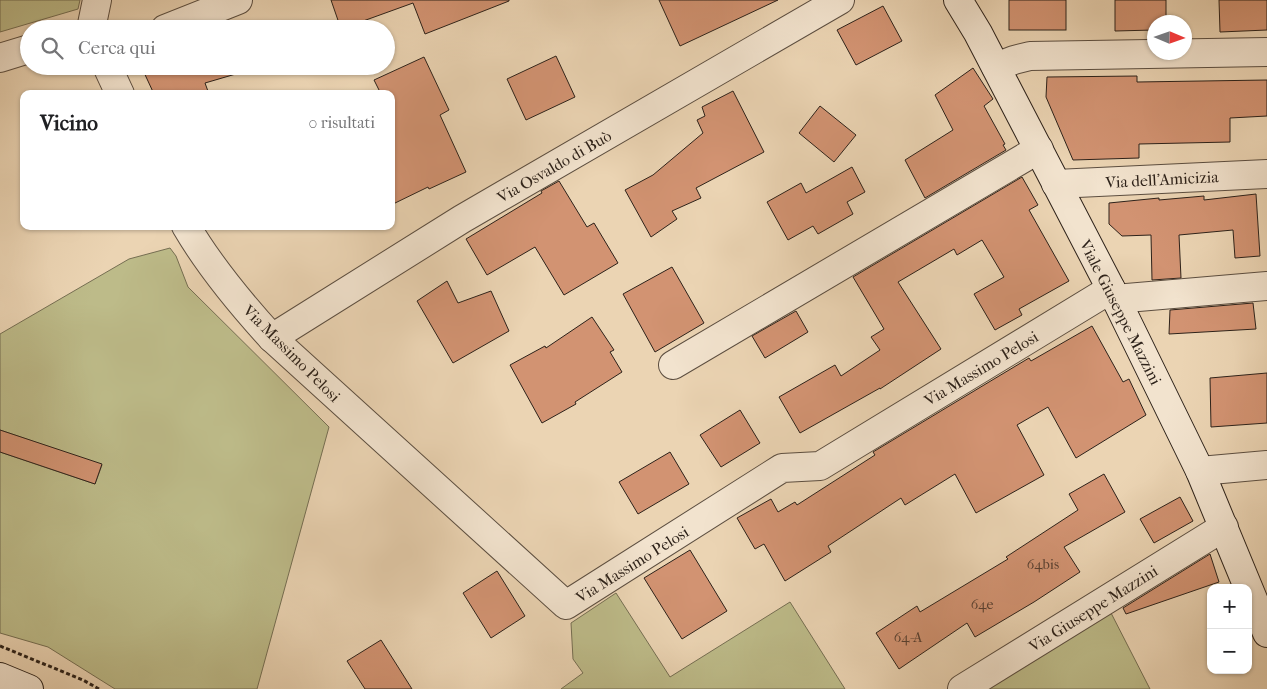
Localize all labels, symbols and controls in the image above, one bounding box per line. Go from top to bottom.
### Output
north arrow [1147,15,1192,60]
search box [20,20,395,75]
icon: search [38,34,66,62]
text: Cerca qui [78,37,156,59]
text: Vicino [40,111,98,135]
text: 0 risultati [308,113,375,132]
street label: Via Osvaldo di Buò [493,126,615,207]
street label: Via dell'Amicizia [1104,167,1220,192]
street label: Viale Giuseppe Mazzini [1075,235,1166,388]
street label: Via Massimo Pelosi [238,300,344,406]
street label: Via Massimo Pelosi [920,327,1042,410]
street label: Via Massimo Pelosi [571,522,692,607]
house number: 64bis [1027,556,1059,573]
street label: Via Giuseppe Mazzini [1024,561,1161,656]
map controls [1207,584,1252,674]
button: + [1207,584,1252,629]
house number: 64e [971,596,993,613]
house number: 64-A [894,629,923,646]
button: − [1207,629,1252,674]

